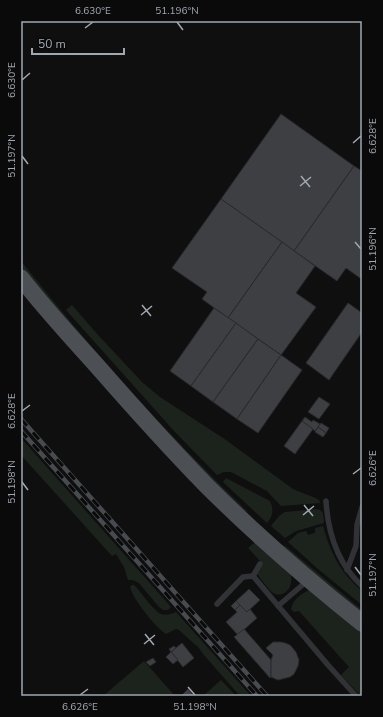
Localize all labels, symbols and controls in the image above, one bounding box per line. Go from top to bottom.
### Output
text: 6.630°E [75,4,111,18]
text: 51.196°N [155,4,199,18]
scale bar [32,30,124,56]
text: 50 m [38,36,66,52]
text: 6.630°E [5,62,19,98]
text: 6.628°E [366,118,380,154]
text: 51.197°N [5,134,19,178]
text: 51.196°N [366,227,380,271]
text: 6.628°E [5,393,19,429]
text: 6.626°E [366,450,380,486]
text: 51.198°N [5,460,19,504]
text: 51.197°N [366,553,380,597]
text: 6.626°E [62,700,98,714]
text: 51.198°N [173,700,217,714]

